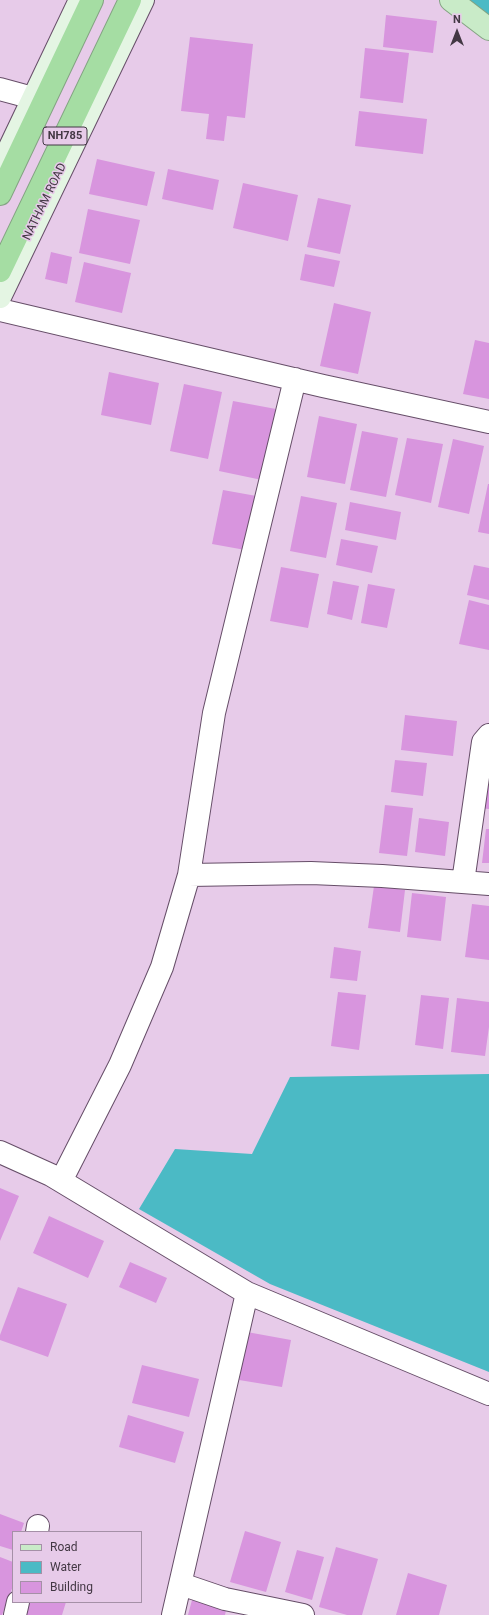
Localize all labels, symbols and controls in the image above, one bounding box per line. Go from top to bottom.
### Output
north arrow [437,12,477,52]
text: N [453,13,461,26]
road number: NH785 [43,127,87,145]
street label: NATHAM ROAD [20,161,70,243]
legend [12,1531,142,1603]
text: Road [50,1540,78,1554]
text: Water [50,1560,81,1574]
text: Building [50,1580,93,1594]

